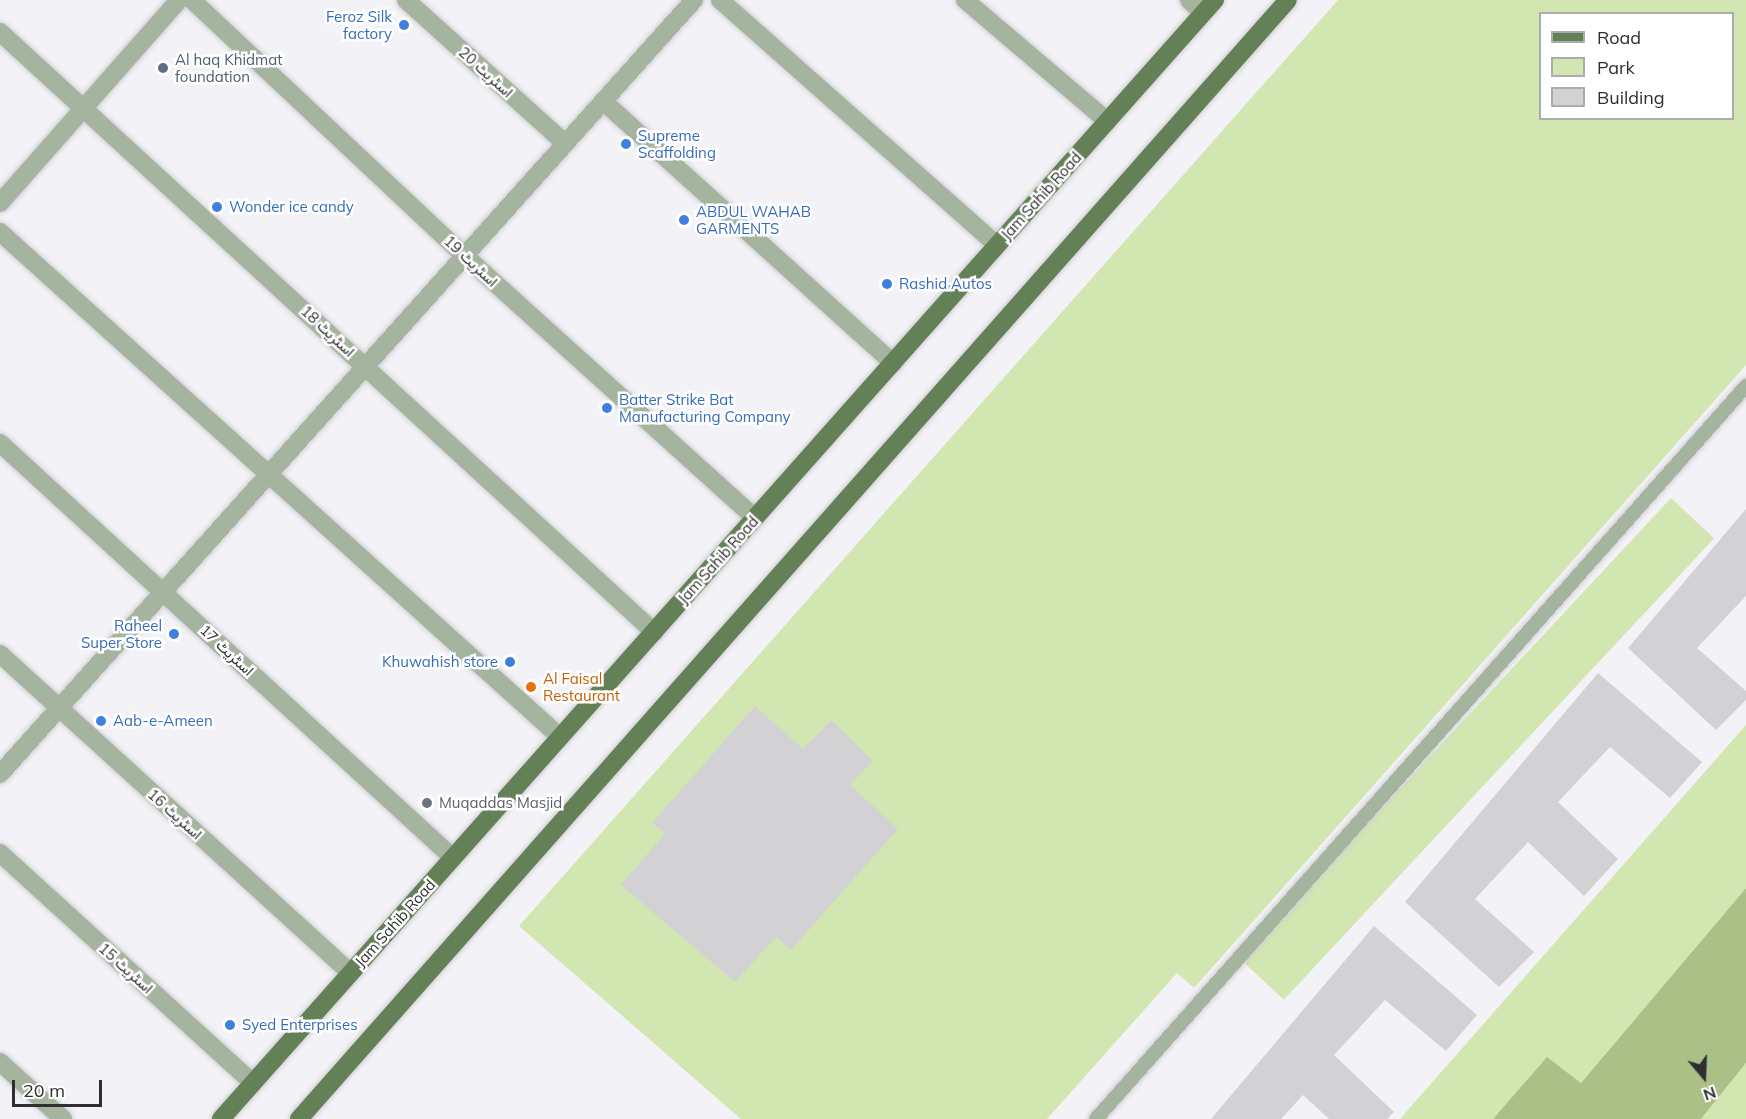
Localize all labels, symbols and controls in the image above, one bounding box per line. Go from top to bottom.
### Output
place label: Feroz Silk factory [326,7,392,42]
legend [1539,12,1734,120]
marker: Feroz Silk factory [397,18,411,32]
text: Road [1597,26,1641,49]
street label: اسٹریٹ 20 [455,43,517,101]
place label: Al haq Khidmat foundation [175,50,283,85]
text: Park [1597,56,1635,79]
marker: Al haq Khidmat foundation [156,61,170,75]
text: Building [1597,86,1665,109]
place label: Supreme Scaffolding [638,126,716,161]
marker: Supreme Scaffolding [619,137,633,151]
street label: Jam Sahib Road [997,149,1085,243]
place label: Wonder ice candy [229,198,354,216]
marker: Wonder ice candy [210,200,224,214]
place label: ABDUL WAHAB GARMENTS [696,202,811,237]
marker: ABDUL WAHAB GARMENTS [677,213,691,227]
street label: اسٹریٹ 19 [440,232,502,290]
place label: Rashid Autos [899,275,992,293]
marker: Rashid Autos [880,277,894,291]
street label: اسٹریٹ 18 [297,302,359,360]
place label: Batter Strike Bat Manufacturing Company [619,390,791,425]
marker: Batter Strike Bat Manufacturing Company [600,401,614,415]
street label: Jam Sahib Road [674,513,762,607]
place label: Raheel Super Store [81,616,162,651]
street label: اسٹریٹ 17 [196,621,258,679]
marker: Raheel Super Store [167,627,181,641]
place label: Khuwahish store [382,653,498,671]
marker: Khuwahish store [503,655,517,669]
place label: Al Faisal Restaurant [543,669,620,704]
marker: Al Faisal Restaurant [524,680,538,694]
place label: Aab-e-Ameen [113,712,213,730]
marker: Aab-e-Ameen [94,714,108,728]
street label: اسٹریٹ 16 [144,785,206,843]
place label: Muqaddas Masjid [439,794,562,812]
marker: Muqaddas Masjid [420,796,434,810]
street label: Jam Sahib Road [351,876,439,970]
street label: اسٹریٹ 15 [95,939,157,997]
place label: Syed Enterprises [242,1016,358,1034]
marker: Syed Enterprises [223,1018,237,1032]
north arrow [1674,1047,1734,1107]
scale bar [15,1068,105,1106]
text: 20 m [23,1079,65,1102]
text: N [1701,1083,1719,1105]

